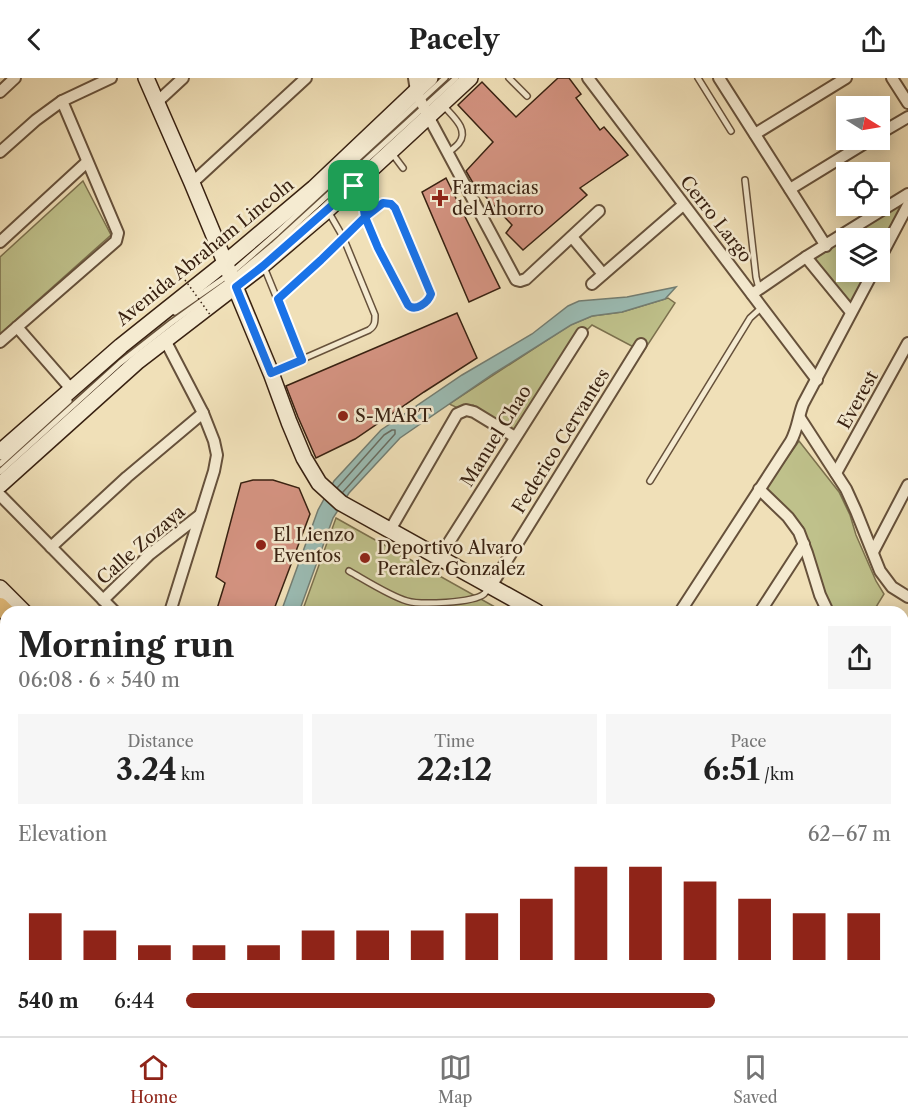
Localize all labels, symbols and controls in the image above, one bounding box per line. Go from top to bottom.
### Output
icon: back [18,23,51,56]
text: Pacely [409,23,499,56]
icon: share [857,23,890,56]
north arrow [836,96,890,150]
map controls [836,96,890,282]
pin [328,160,379,211]
button: locate [836,162,890,216]
icon: arrive [337,169,370,202]
street label: Cerro Largo [675,171,757,267]
street label: Avenida Abraham Lincoln [111,174,298,331]
place label: Farmacias del Ahorro [452,177,544,220]
marker: Farmacias del Ahorro [433,191,447,205]
button: layers [836,228,890,282]
street label: Federico Cervantes [508,365,614,517]
street label: Everest [833,366,883,433]
street label: Manuel Chao [456,381,536,491]
place label: S-MART [355,405,432,427]
marker: S-MART [336,409,350,423]
street label: Calle Zozaya [92,500,190,589]
place label: El Lienzo Eventos [273,524,355,567]
place label: Deportivo Alvaro Peralez Gonzalez [377,537,525,580]
marker: El Lienzo Eventos [254,538,268,552]
marker: Deportivo Alvaro Peralez Gonzalez [358,551,372,565]
text: Morning run [18,625,234,666]
button: share [828,626,891,689]
text: 06:08 · 6 × 540 m [18,668,180,692]
text: Distance [127,731,194,751]
text: Time [434,731,475,751]
text: Pace [730,731,767,751]
text: 3.24 [116,751,177,788]
text: 22:12 [417,751,492,788]
text: 6:51 [703,751,760,788]
text: km [177,764,205,784]
text: /km [760,764,794,784]
text: Elevation [18,822,107,846]
text: 62–67 m [808,822,891,846]
text: 540 m [18,989,79,1013]
text: 6:44 [114,989,154,1013]
tab: Home [130,1051,177,1107]
tab: Map [438,1051,472,1107]
tab: Saved [733,1051,778,1107]

